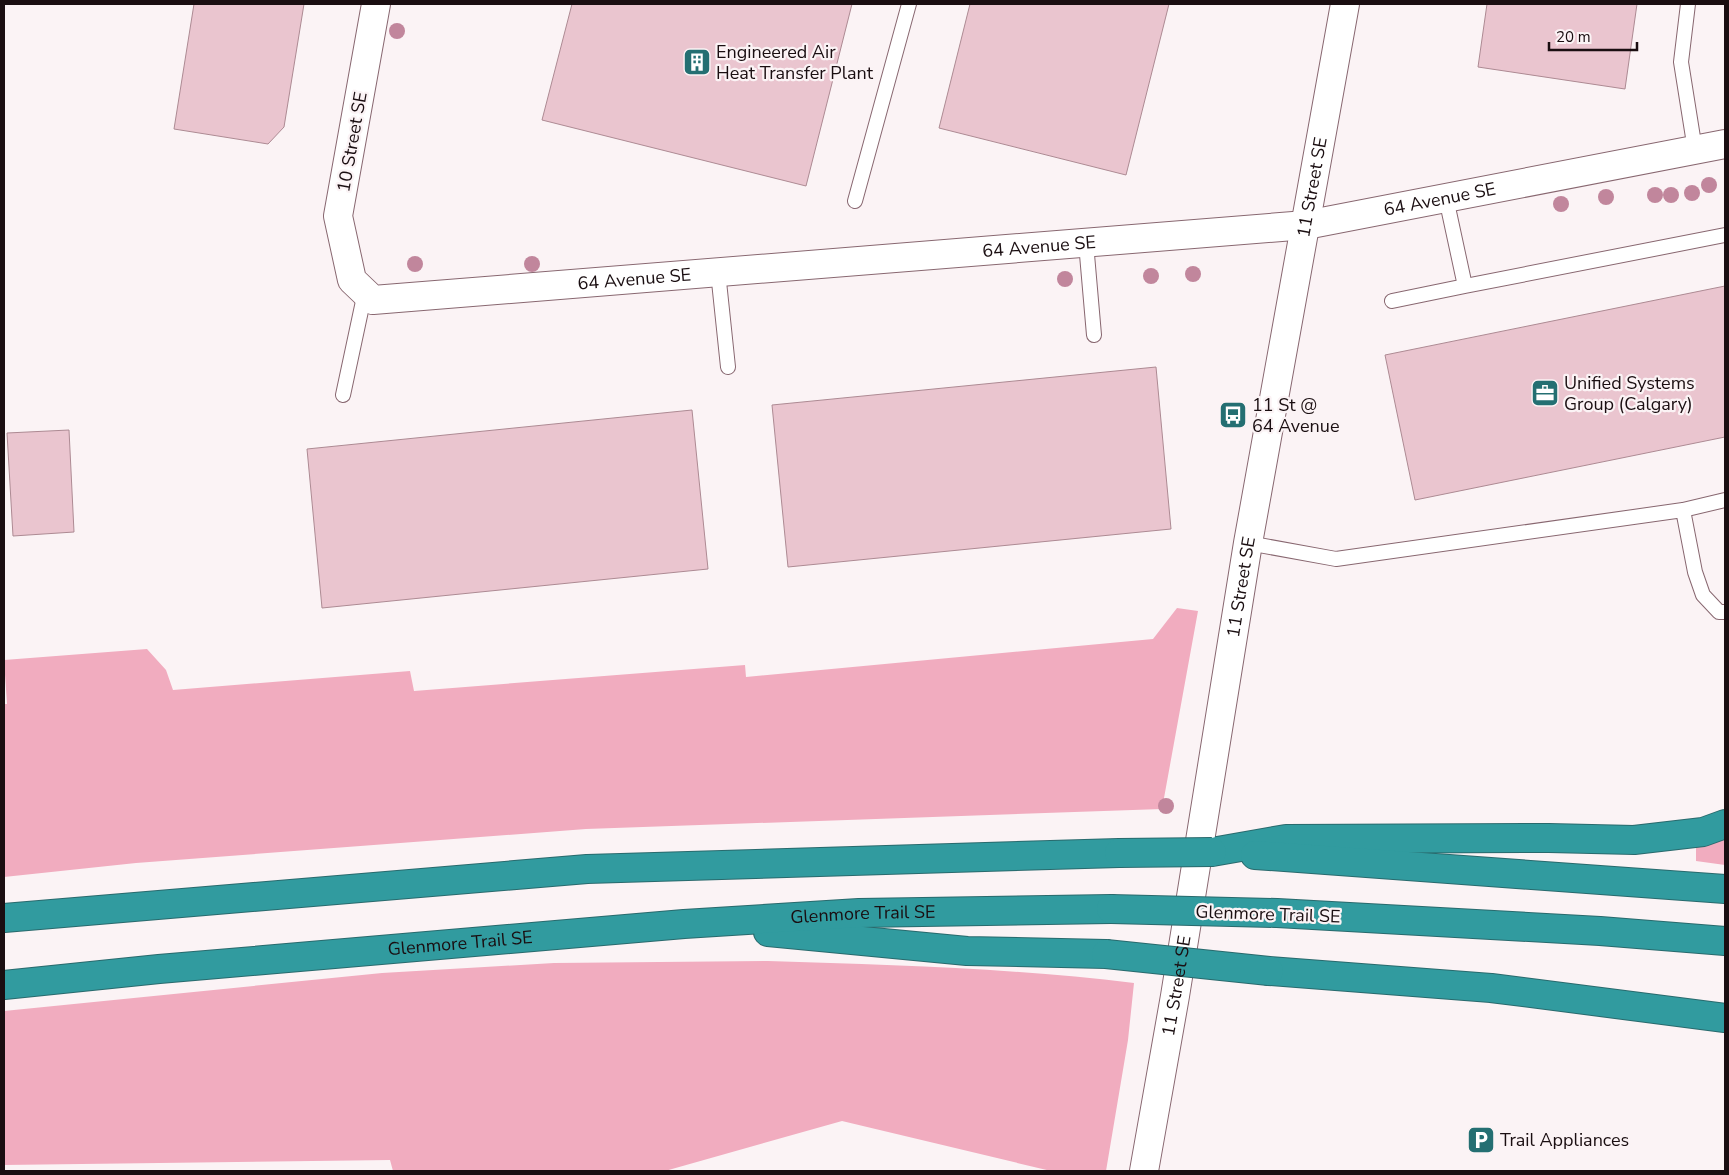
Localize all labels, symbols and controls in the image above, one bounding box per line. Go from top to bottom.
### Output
scale bar [1549,20,1636,52]
text: 20 m [1556,27,1591,47]
place label: Engineered Air Heat Transfer Plant [716,40,874,85]
building icon: Engineered Air Heat Transfer Plant [682,47,712,77]
street label: 10 Street SE [331,90,373,194]
street label: 11 Street SE [1291,135,1333,239]
street label: 64 Avenue SE [1381,177,1498,222]
street label: 64 Avenue SE [981,230,1097,263]
street label: 64 Avenue SE [577,262,692,296]
place label: Unified Systems Group (Calgary) [1564,371,1695,416]
office icon: Unified Systems Group (Calgary) [1530,378,1560,408]
place label: 11 St @ 64 Avenue [1252,393,1339,438]
bus stop icon: 11 St @ 64 Avenue [1218,400,1248,430]
street label: 11 Street SE [1221,535,1261,639]
street label: Glenmore Trail SE [1195,899,1341,929]
street label: Glenmore Trail SE [790,900,936,929]
street label: Glenmore Trail SE [387,925,533,961]
street label: 11 Street SE [1156,934,1197,1038]
parking icon: Trail Appliances [1466,1125,1496,1155]
place label: Trail Appliances [1500,1128,1629,1152]

